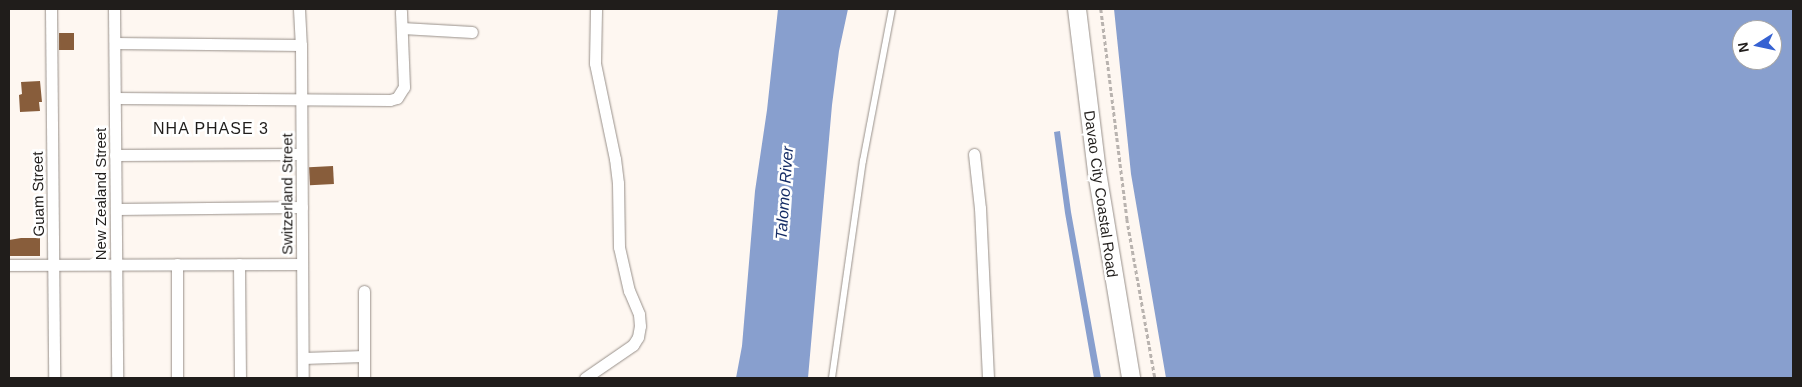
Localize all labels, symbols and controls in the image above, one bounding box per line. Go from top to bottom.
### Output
north arrow [1732,20,1782,70]
text: N [1734,41,1752,54]
street label: Davao City Coastal Road [1080,109,1122,279]
district label: NHA PHASE 3 [151,119,271,139]
street label: New Zealand Street [92,128,110,260]
street label: Switzerland Street [278,133,296,255]
water label: Talomo River [772,146,798,240]
street label: Guam Street [28,151,48,237]

